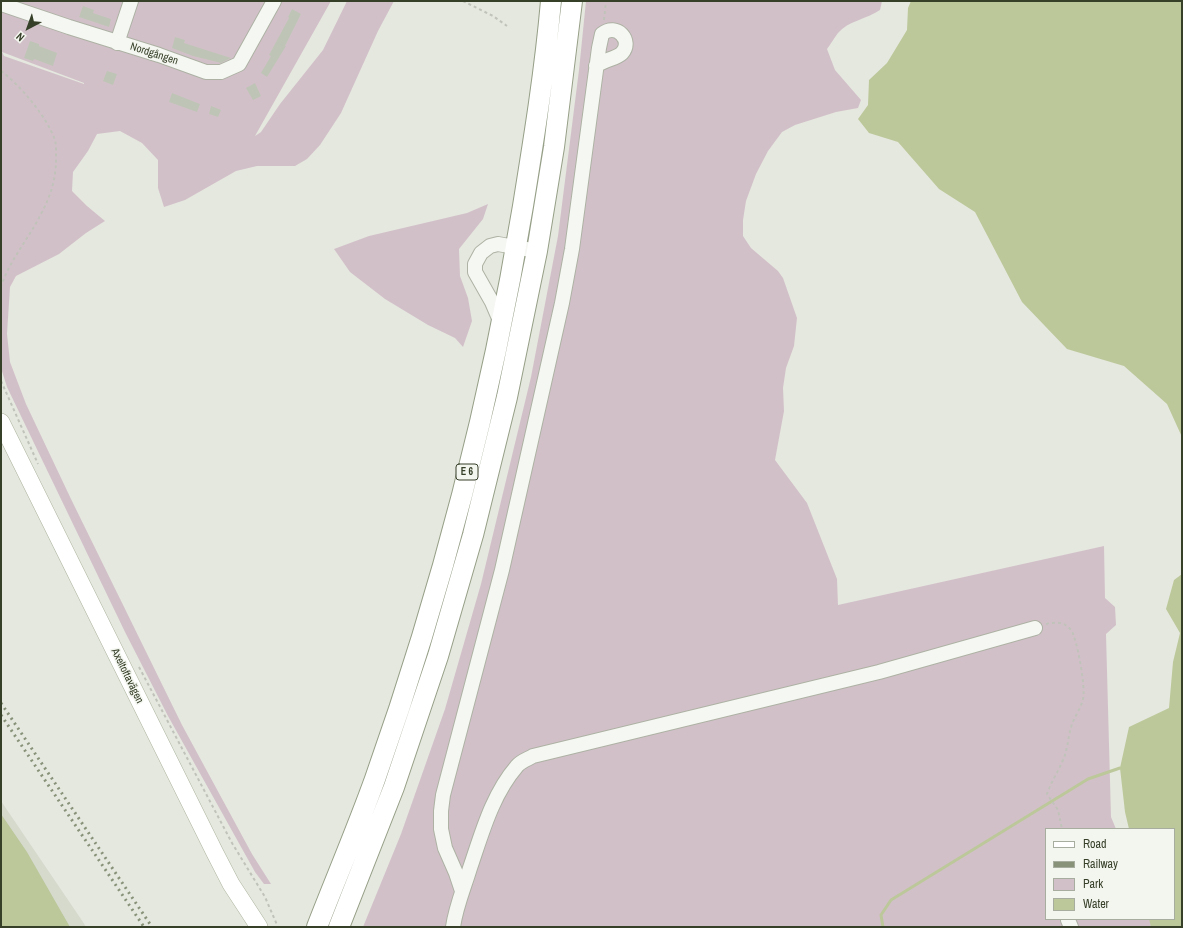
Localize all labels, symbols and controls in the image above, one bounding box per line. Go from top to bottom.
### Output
north arrow [8,8,48,48]
text: N [13,30,27,44]
street label: Nordgången [128,40,180,68]
road number: E 6 [456,464,478,480]
street label: Axeltoftavägen [108,646,146,706]
legend [1045,828,1175,920]
text: Road [1083,836,1107,852]
text: Railway [1083,856,1118,872]
text: Park [1083,876,1103,892]
text: Water [1083,896,1109,912]

